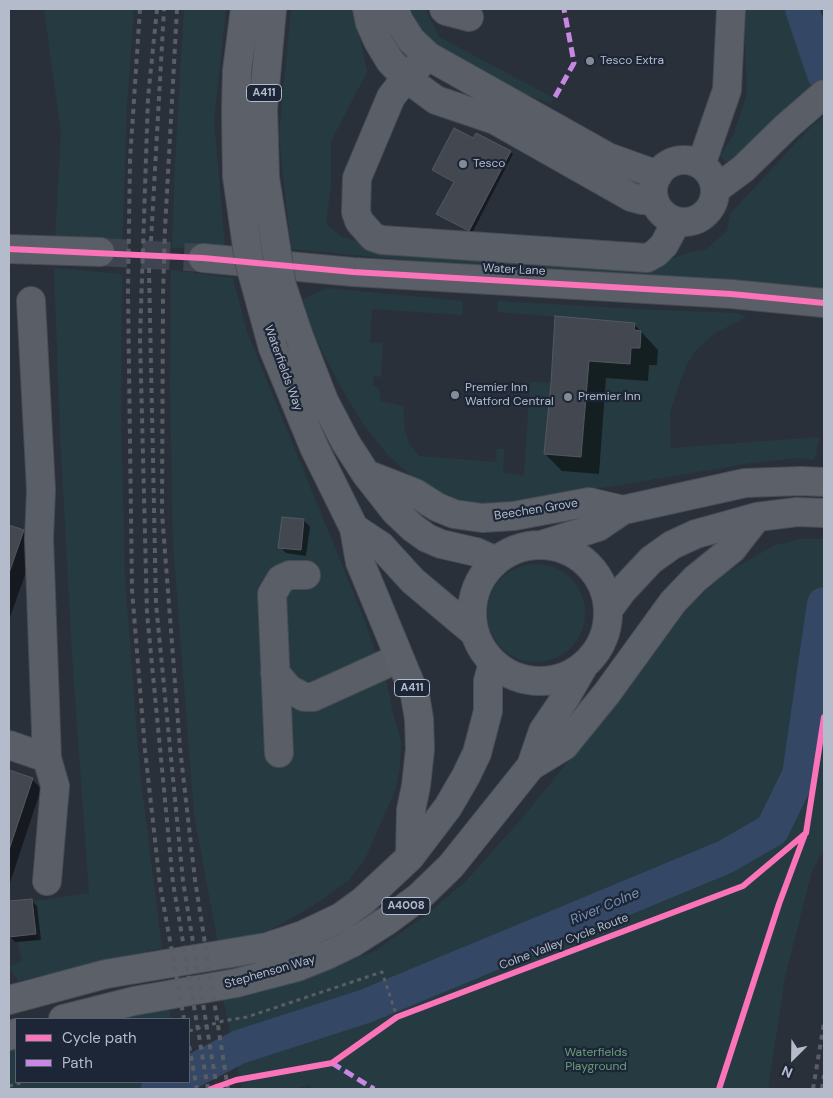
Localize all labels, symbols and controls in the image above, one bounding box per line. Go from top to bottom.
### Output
place label: Tesco Extra [600,54,664,68]
marker: Tesco Extra [584,55,596,67]
road number: A411 [246,85,282,102]
place label: Tesco [473,157,505,171]
marker: Tesco [457,158,469,170]
street label: Water Lane [482,261,546,279]
street label: Waterfields Way [261,323,305,413]
place label: Premier Inn Watford Central [465,381,554,409]
marker: Premier Inn Watford Central [449,389,461,401]
place label: Premier Inn [578,390,641,404]
marker: Premier Inn [562,391,574,403]
street label: Beechen Grove [493,496,579,524]
road number: A411 [394,680,430,696]
water label: River Colne [568,885,642,929]
road number: A4008 [382,898,430,914]
street label: Colne Valley Cycle Route [497,911,631,973]
street label: Stephenson Way [223,952,317,992]
legend [15,1018,190,1083]
text: Cycle path [62,1028,137,1048]
north arrow [768,1033,818,1083]
park label: Waterfields Playground [565,1046,627,1074]
text: Path [62,1053,93,1073]
text: N [779,1062,795,1082]

